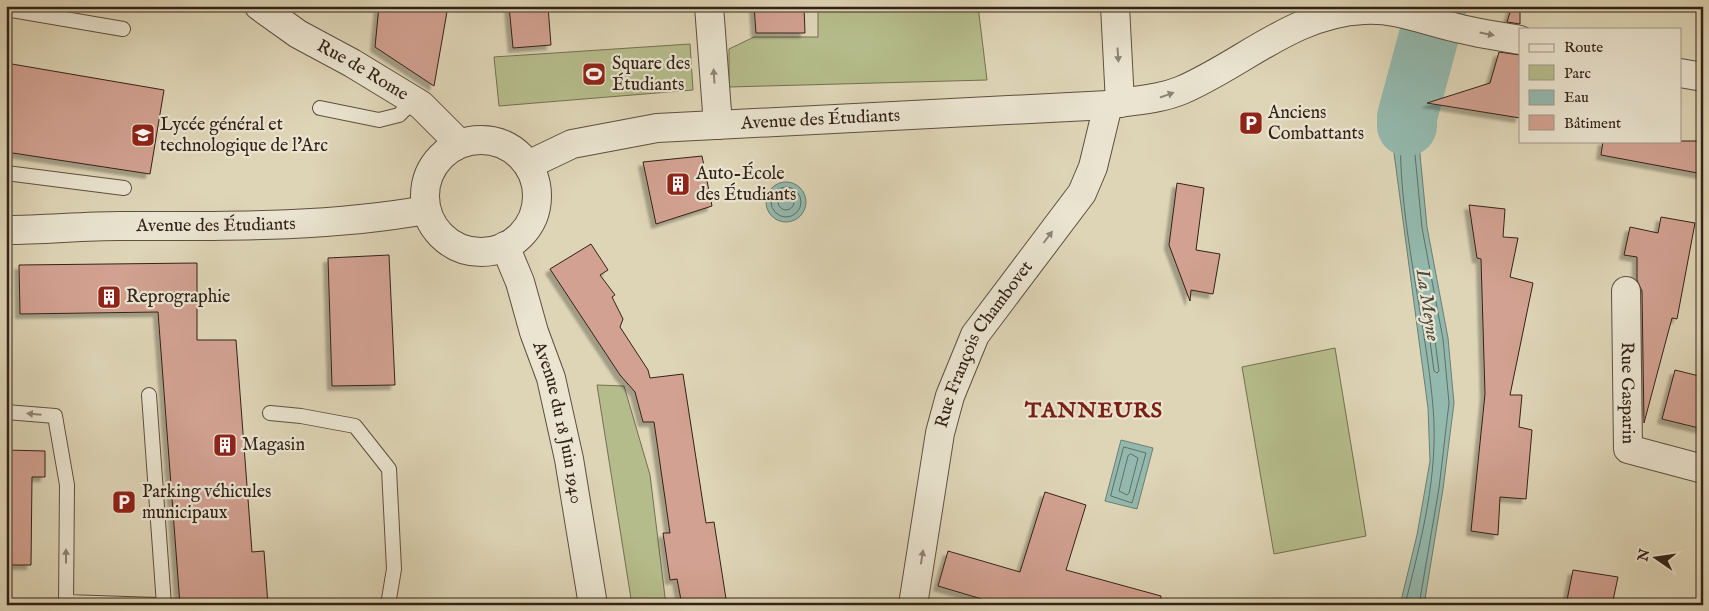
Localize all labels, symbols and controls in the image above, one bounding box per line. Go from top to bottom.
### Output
legend [1519,28,1682,142]
one-way arrow [1479,30,1494,38]
street label: Rue de Rome [313,35,413,106]
text: Route [1564,38,1603,57]
one-way arrow [1115,47,1123,63]
place label: Square des Étudiants [612,53,690,97]
sports icon: Square des Étudiants [581,61,607,87]
text: Parc [1564,64,1591,83]
one-way arrow [710,68,718,84]
text: Eau [1564,88,1589,107]
one-way arrow [1160,91,1175,98]
place label: Anciens Combattants [1267,102,1364,146]
street label: Avenue des Étudiants [739,104,901,135]
parking icon: Anciens Combattants [1238,110,1264,136]
place label: Lycée général et technologique de l'Arc [160,114,328,158]
text: Bâtiment [1564,114,1621,133]
school or university icon: Lycée général et technologique de l'Arc [130,122,156,148]
place label: Auto-École des Étudiants [695,161,796,207]
building icon: Auto-École des Étudiants [665,171,691,197]
street label: Avenue des Étudiants [135,212,296,238]
one-way arrow [1043,231,1054,244]
street label: Rue François Chambovet [930,256,1038,431]
water label: La Meyne [1409,266,1445,343]
building icon: Reprographie [96,284,122,310]
place label: Reprographie [126,286,230,309]
street label: Avenue du 18 Juin 1940 [527,337,588,505]
street label: Rue Gasparin [1615,342,1639,445]
district label: TANNEURS [1024,397,1163,425]
one-way arrow [25,410,41,418]
building icon: Magasin [212,432,238,458]
place label: Magasin [242,434,305,457]
place label: Parking véhicules municipaux [142,481,271,525]
parking icon: Parking véhicules municipaux [111,489,137,515]
north arrow [1632,534,1682,584]
text: N [1634,547,1654,564]
one-way arrow [62,548,70,564]
one-way arrow [919,548,927,564]

